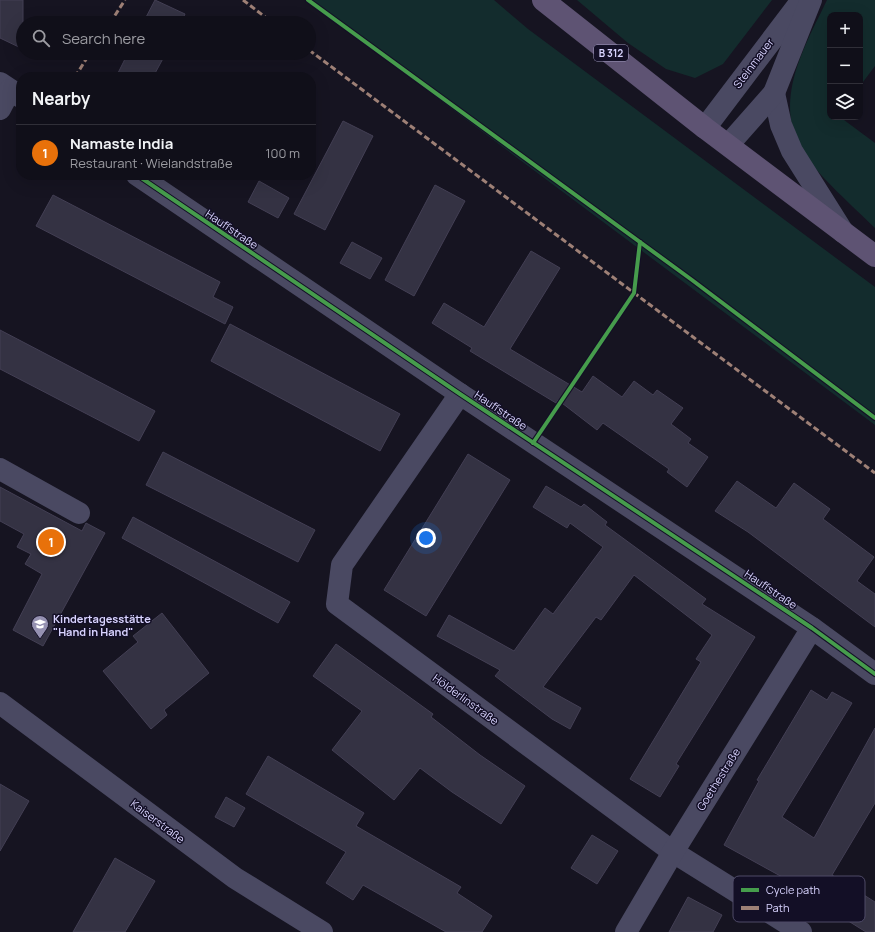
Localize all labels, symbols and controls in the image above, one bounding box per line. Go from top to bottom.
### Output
map controls [827,12,863,120]
button: + [827,12,863,48]
search box [16,16,316,60]
icon: search [30,27,52,49]
text: Search here [62,28,145,49]
street label: Steinmauer [729,35,777,91]
road number: B 312 [594,45,628,61]
button: − [827,48,863,84]
button: layers [827,84,863,120]
text: Nearby [32,87,90,110]
text: Namaste India [70,133,173,154]
text: 1 [42,144,48,162]
text: 100 m [265,144,300,162]
text: Restaurant · Wielandstraße [70,154,233,172]
street label: Hauffstraße [203,206,262,252]
street label: Hauffstraße [472,387,531,433]
pin: 1 [38,527,64,557]
your location [416,528,436,548]
street label: Hauffstraße [742,566,801,612]
place label: Kindertagesstätte "Hand in Hand" [53,611,151,639]
school or university icon: Kindertagesstätte "Hand in Hand" [30,614,50,639]
street label: Hölderlinstraße [430,670,503,728]
street label: Goethestraße [693,744,744,813]
street label: Kaiserstraße [128,796,189,847]
legend [733,876,865,922]
text: Cycle path [766,882,820,897]
text: Path [766,900,789,915]

